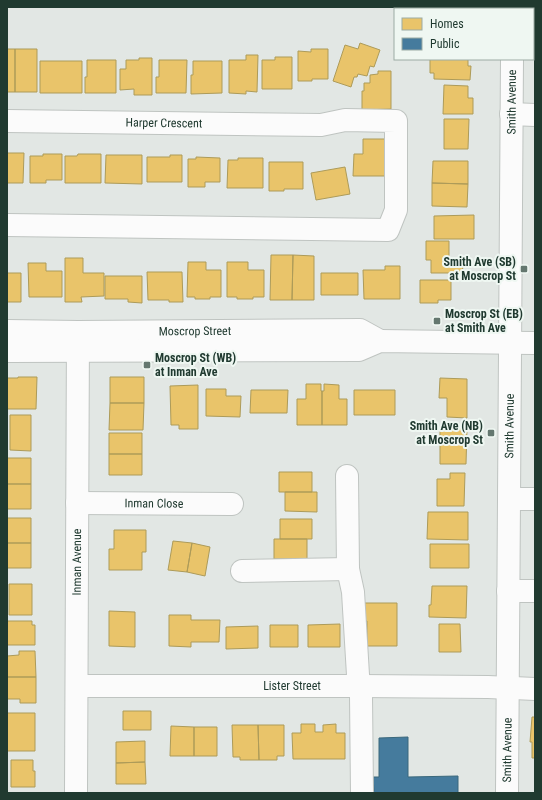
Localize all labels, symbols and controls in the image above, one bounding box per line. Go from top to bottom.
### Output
legend [394,8,534,60]
text: Homes [430,17,464,31]
text: Public [430,37,460,51]
street label: Smith Avenue [504,69,519,134]
street label: Harper Crescent [125,116,203,130]
place label: Smith Ave (SB) at Moscrop St [444,255,516,283]
marker: Smith Ave (SB) at Moscrop St [519,264,529,274]
place label: Moscrop St (EB) at Smith Ave [445,307,523,335]
marker: Moscrop St (EB) at Smith Ave [432,316,442,326]
street label: Moscrop Street [159,324,232,338]
place label: Moscrop St (WB) at Inman Ave [155,351,236,379]
marker: Moscrop St (WB) at Inman Ave [142,360,152,370]
street label: Smith Avenue [502,393,517,458]
place label: Smith Ave (NB) at Moscrop St [410,419,483,447]
marker: Smith Ave (NB) at Moscrop St [486,428,496,438]
street label: Inman Close [125,496,184,511]
street label: Inman Avenue [70,528,84,595]
street label: Lister Street [263,679,321,693]
street label: Smith Avenue [500,717,515,782]

